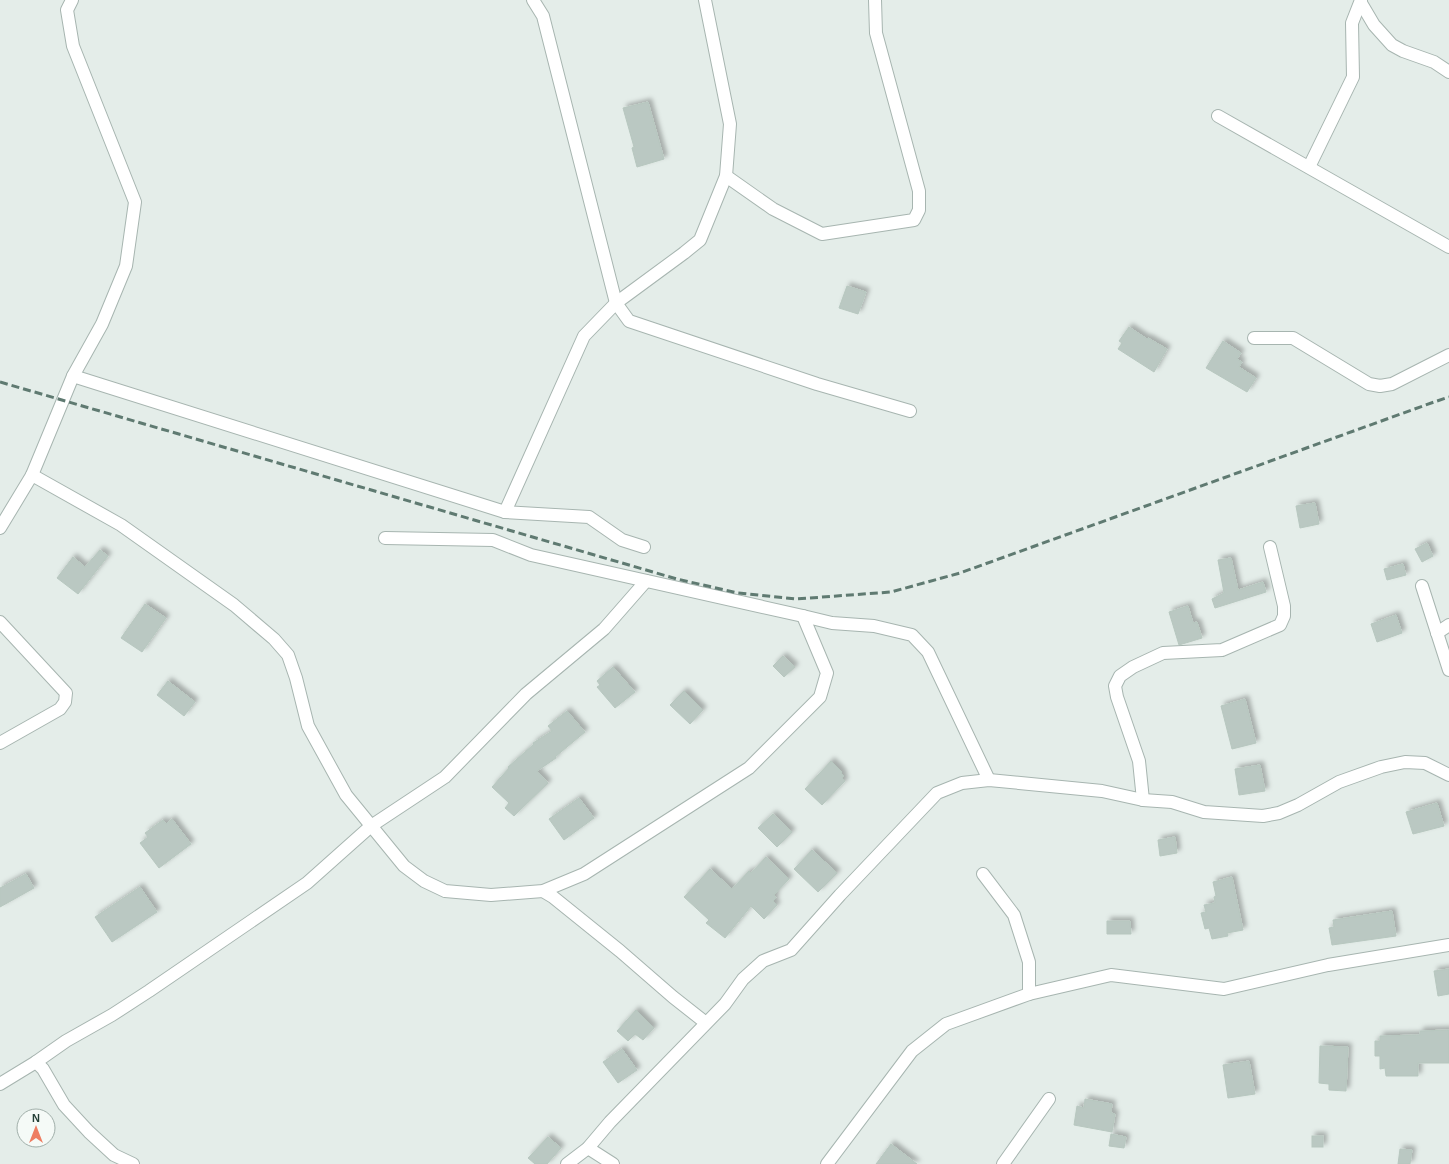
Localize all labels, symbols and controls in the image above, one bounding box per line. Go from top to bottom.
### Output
north arrow [16,1108,56,1148]
text: N [32,1112,40,1124]

